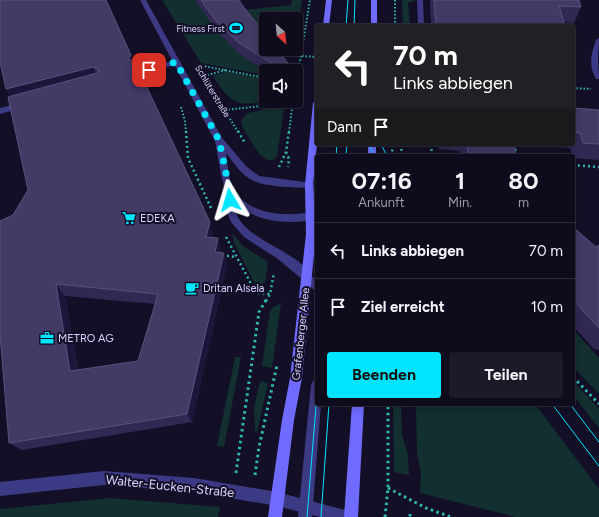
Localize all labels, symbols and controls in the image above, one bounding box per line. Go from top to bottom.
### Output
north arrow [259,12,303,56]
map controls [259,12,303,108]
sports icon: Fitness First [228,20,244,36]
place label: Fitness First [176,23,226,34]
text: 70 m [393,38,458,72]
icon: left [327,40,379,92]
pin [132,53,166,87]
icon: arrive [138,59,160,81]
street label: Schlüterstraße [193,63,233,119]
button: sound [259,64,303,108]
text: Links abbiegen [393,72,513,94]
icon: arrive [370,116,392,138]
text: Dann [327,118,362,136]
text: 07:16 [351,166,412,195]
text: 1 [455,166,465,195]
text: 80 [508,166,539,195]
position arrow [209,179,251,221]
text: Ankunft [358,195,405,210]
text: Min. [448,195,472,210]
text: m [518,195,529,210]
supermarket icon: EDEKA [121,210,137,226]
place label: EDEKA [140,212,175,225]
icon: left [327,240,349,262]
text: Links abbiegen [361,242,464,260]
text: 70 m [529,242,563,260]
cafe icon: Dritan Alsela [184,280,200,296]
place label: Dritan Alsela [203,282,264,295]
street label: Grafenberger Allee [290,287,312,381]
icon: arrive [327,296,349,318]
text: Ziel erreicht [361,298,445,316]
text: 10 m [531,298,563,316]
office icon: METRO AG [39,330,55,346]
place label: METRO AG [58,332,114,345]
button: Beenden [327,352,441,398]
button: Teilen [449,352,563,398]
street label: Walter-Eucken-Straße [105,472,235,500]

